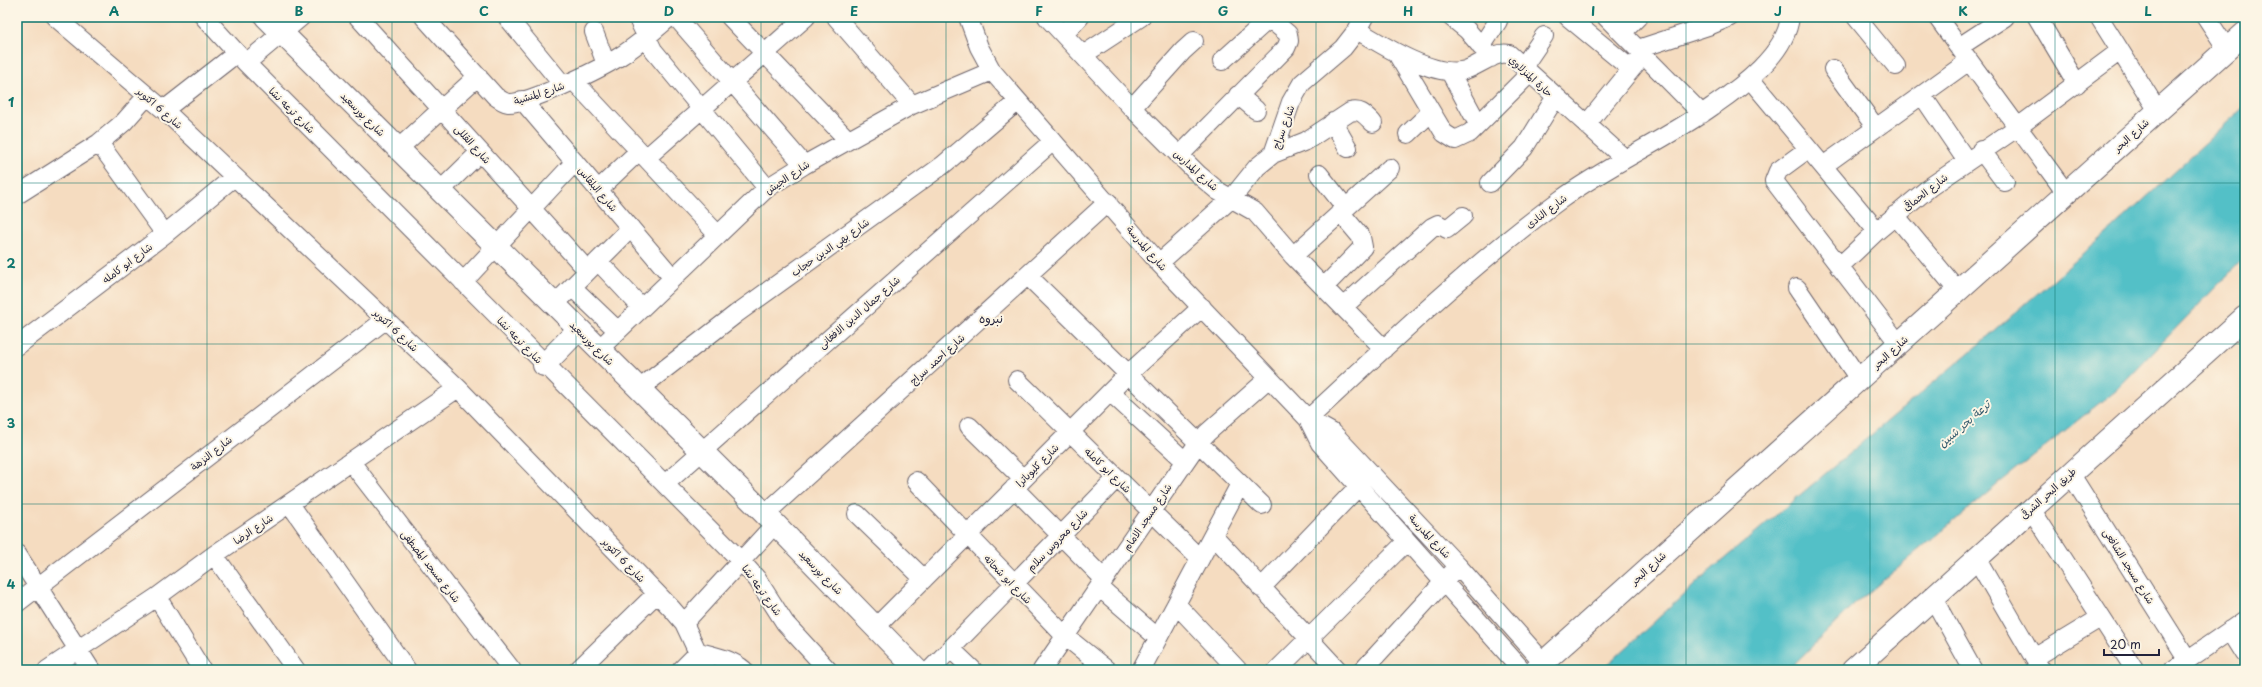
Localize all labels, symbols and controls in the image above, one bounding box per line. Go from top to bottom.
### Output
text: A [109,1,119,20]
text: B [295,1,304,20]
text: C [479,1,489,20]
text: D [664,1,674,20]
text: E [850,1,858,20]
text: F [1035,1,1043,20]
text: G [1218,1,1228,20]
text: H [1403,1,1413,20]
text: I [1591,1,1595,20]
text: J [1774,1,1782,20]
text: K [1958,1,1968,20]
text: L [2144,1,2152,20]
street label: حارة المنزلاوي [1505,51,1557,101]
street label: شارع المنشية [512,77,567,109]
street label: شارع 6 اكتوبر [133,83,187,133]
street label: شارع ترعه نشا [265,83,319,137]
street label: شارع بورسعيد [337,88,389,140]
text: 1 [8,92,14,111]
street label: شارع سراج [1268,103,1298,151]
street label: شارع البحر [2109,114,2153,156]
street label: شارع القللى [451,121,495,167]
street label: شارع المدارس [1170,145,1222,195]
street label: شارع الجيش [761,156,813,198]
street label: شارع البلقاس [574,163,622,215]
street label: شارع الحماقى [1899,169,1951,215]
street label: شارع النادى [1522,190,1570,232]
street label: شارع بهي الدين حجاب [788,214,874,282]
street label: شارع المدرسة [1123,222,1171,274]
street label: شارع ابو كامله [98,239,156,287]
text: 2 [6,253,16,272]
street label: شارع جمال الدين الافغانى [814,272,904,352]
street label: شارع 6 اكتوبر [369,304,422,355]
district label: نبروه [979,309,1003,327]
street label: شارع ترعه نشا [493,313,547,367]
street label: شارع بورسعيد [566,317,618,369]
street label: شارع احمد سراج [906,330,968,388]
street label: شارع البحر [1868,331,1912,373]
water label: ترعة بحر شبين [1934,395,1995,451]
text: 3 [7,413,16,432]
street label: شارع النزهة [187,431,235,474]
street label: شارع كليوباترا [1012,440,1062,490]
street label: شارع ابو كامله [1081,444,1135,497]
street label: طريق البحر الشرقى [2016,463,2079,522]
street label: شارع مسجد الامام [1119,480,1176,554]
street label: شارع محروس سلام [1023,505,1091,575]
street label: شارع الرضا [230,510,276,548]
street label: شارع المدرسة [1405,510,1455,562]
street label: شارع مسجد الشافعى [2099,525,2159,607]
street label: شارع مسجد المصطفى [397,526,465,606]
street label: شارع 6 اكتوبر [598,533,650,586]
street label: شارع بورسعيد [795,546,847,598]
street label: شارع البحر [1626,547,1670,589]
street label: شارع ابو شحاته [980,551,1036,608]
street label: شارع ترعه نشا [738,561,786,619]
text: 4 [7,574,16,593]
scale bar [2104,631,2159,657]
text: 20 m [2110,635,2141,653]

